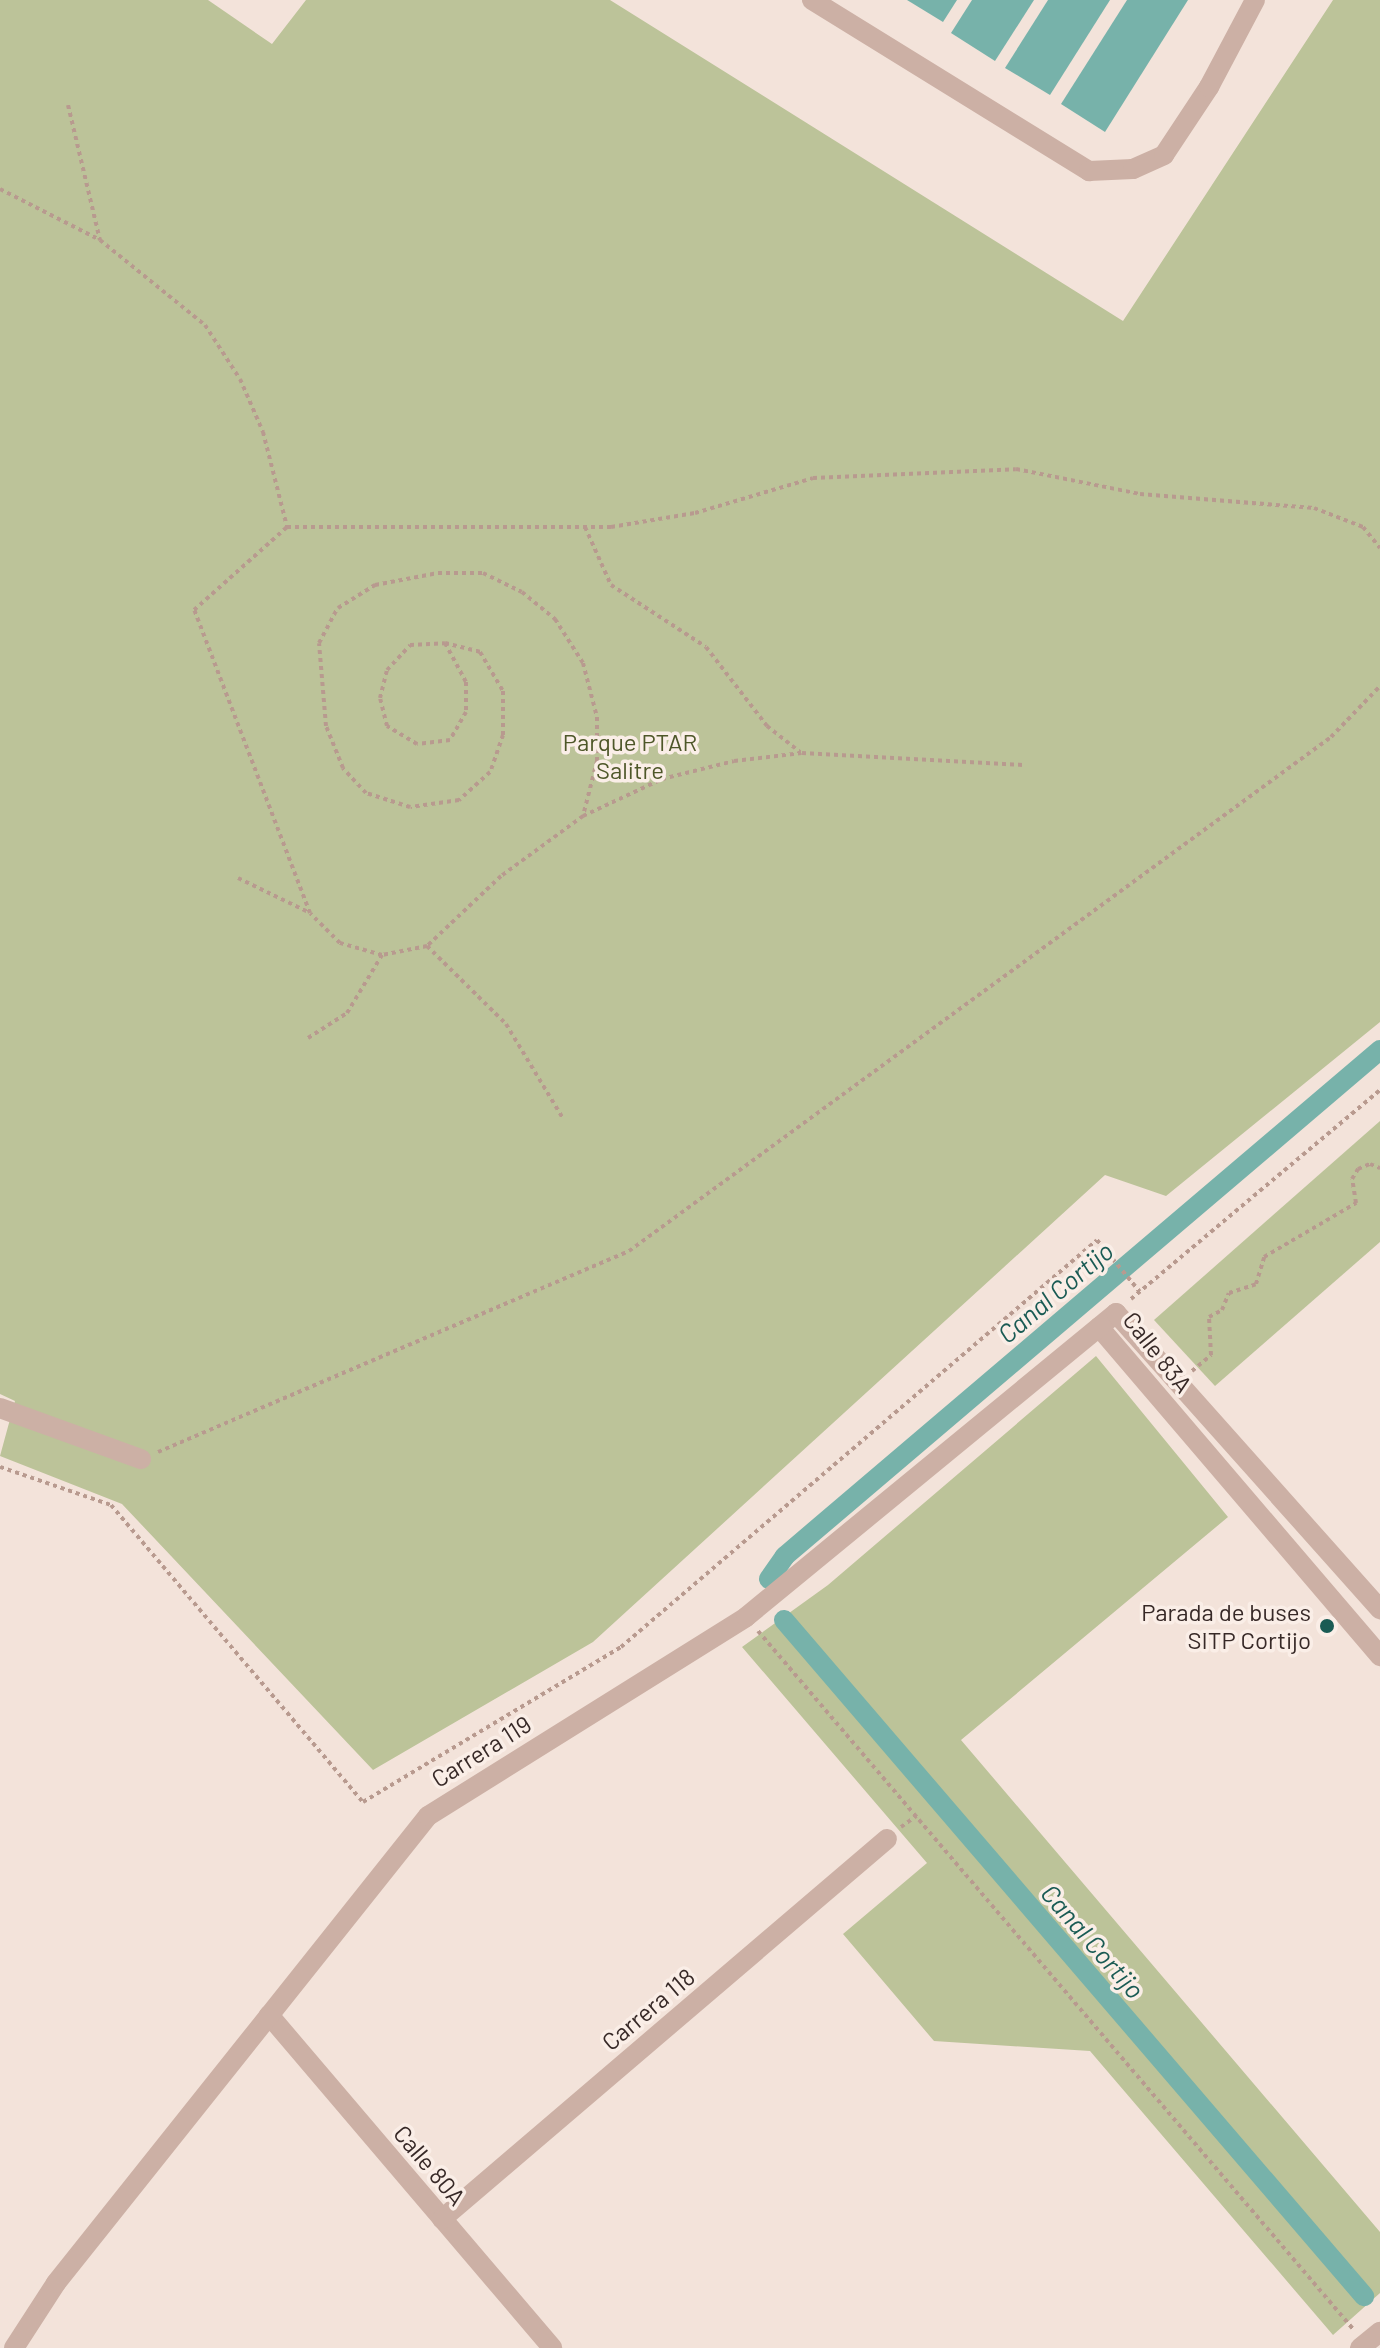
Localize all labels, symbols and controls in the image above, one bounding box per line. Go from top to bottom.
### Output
park label: Parque PTAR Salitre [563,728,697,784]
water label: Canal Cortijo [991,1235,1119,1349]
street label: Calle 83A [1117,1306,1199,1398]
place label: Parada de buses SITP Cortijo [1141,1598,1311,1654]
marker: Parada de buses SITP Cortijo [1318,1617,1336,1635]
street label: Carrera 119 [426,1709,536,1793]
water label: Canal Cortijo [1035,1878,1151,2004]
street label: Carrera 118 [596,1962,700,2056]
street label: Calle 80A [388,2119,472,2211]

